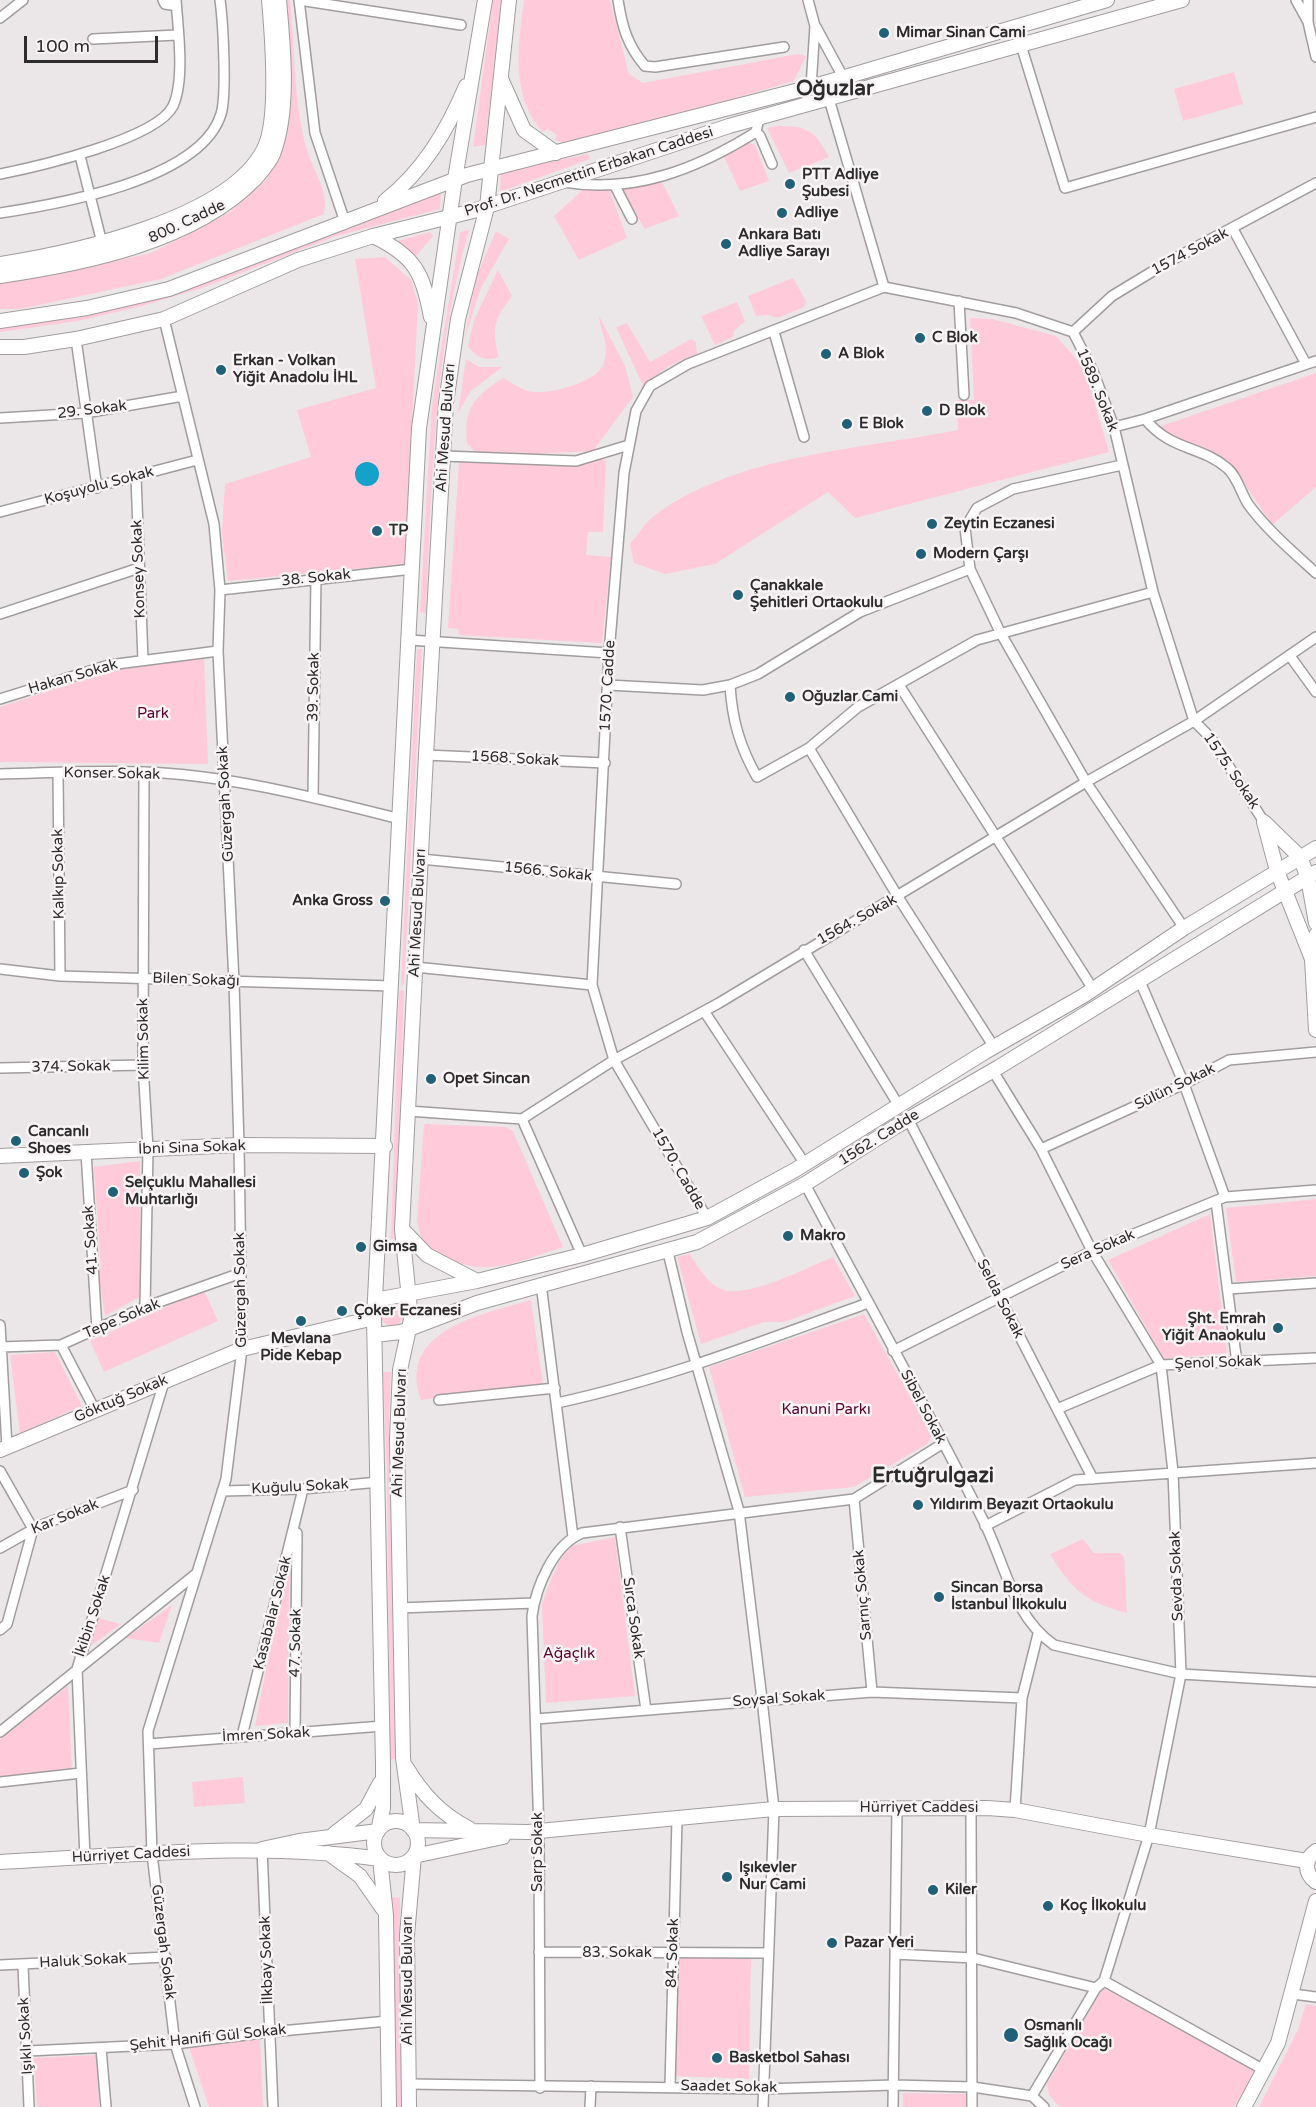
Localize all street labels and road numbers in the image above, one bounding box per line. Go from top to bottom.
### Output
street label: Prof. Dr. Necmettin Erbakan Caddesi [462,123,716,221]
street label: 800. Cadde [146,196,228,248]
street label: 1574 Sokak [1148,224,1232,280]
street label: 1589. Sokak [1072,346,1122,434]
street label: Ahi Mesud Bulvarı [433,363,459,493]
street label: 29. Sokak [56,397,128,423]
street label: Koşuyolu Sokak [42,463,156,509]
street label: Konsey Sokak [128,519,150,619]
street label: 38. Sokak [280,565,352,591]
street label: 1570. Cadde [597,640,619,732]
street label: 39. Sokak [304,652,324,722]
street label: Hakan Sokak [26,656,120,698]
street label: 1575. Sokak [1199,729,1263,813]
street label: Güzergah Sokak [214,746,238,862]
street label: 1568. Sokak [470,748,560,770]
street label: Konser Sokak [64,764,160,784]
street label: Kalkıp Sokak [49,829,69,919]
street label: Ahi Mesud Bulvarı [406,848,430,978]
street label: 1566. Sokak [503,858,593,886]
street label: 1564. Sokak [814,891,900,949]
street label: Bilen Sokağı [152,969,240,991]
street label: Kilim Sokak [134,998,154,1080]
street label: 374. Sokak [31,1057,111,1077]
street label: Sülün Sokak [1132,1060,1218,1114]
street label: 1562. Cadde [835,1106,923,1170]
street label: 1570. Cadde [647,1125,709,1213]
street label: İbni Sina Sokak [138,1137,246,1159]
street label: 41. Sokak [80,1205,102,1275]
street label: Sera Sokak [1058,1226,1138,1274]
street label: Güzergah Sokak [231,1232,251,1348]
street label: Selda Sokak [972,1256,1028,1342]
street label: Tepe Sokak [81,1295,163,1343]
street label: Şenol Sokak [1174,1352,1262,1374]
street label: Sibel Sokak [896,1367,950,1447]
street label: Ahi Mesud Bulvarı [389,1368,411,1498]
street label: Göktuğ Sokak [72,1371,170,1427]
street label: Kuğulu Sokak [251,1475,349,1499]
street label: Kar Sokak [29,1495,101,1539]
street label: Sevda Sokak [1166,1531,1188,1621]
street label: Sarnıç Sokak [850,1549,876,1641]
street label: Kasabalar Sokak [250,1554,296,1672]
street label: İkibin Sokak [71,1573,115,1659]
street label: Sırca Sokak [618,1576,648,1660]
street label: 47. Sokak [286,1608,306,1678]
street label: Soysal Sokak [732,1687,826,1711]
street label: İmren Sokak [222,1724,310,1746]
street label: Hürriyet Caddesi [860,1799,978,1817]
street label: Sarp Sokak [529,1812,547,1892]
street label: Hürriyet Caddesi [71,1843,191,1867]
street label: Güzergah Sokak [147,1883,179,2001]
street label: İlkbay Sokak [256,1915,278,2005]
street label: Ahi Mesud Bulvarı [399,1916,417,2046]
street label: 84. Sokak [663,1918,683,1988]
street label: 83. Sokak [582,1944,652,1962]
street label: Haluk Sokak [39,1950,127,1972]
street label: Işıklı Sokak [15,1997,37,2075]
street label: Şehit Hanifi Gül Sokak [129,2021,287,2055]
street label: Saadet Sokak [681,2077,777,2097]

